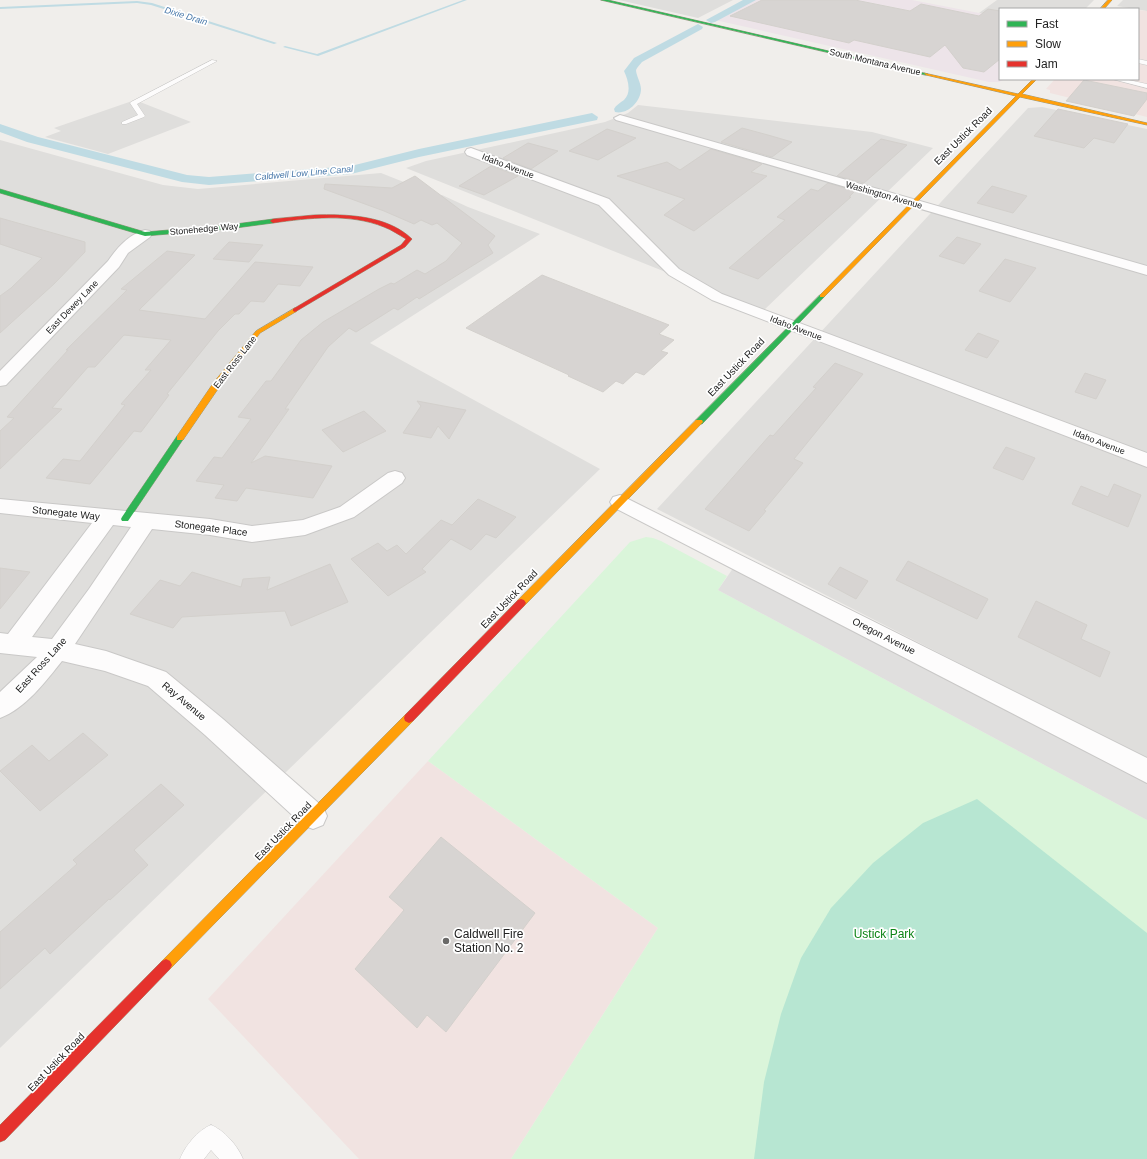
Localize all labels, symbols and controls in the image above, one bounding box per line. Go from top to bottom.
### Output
water label: Dixie Drain [163,5,209,27]
legend [999,8,1139,80]
text: Fast [1035,17,1059,31]
text: Slow [1035,37,1061,51]
street label: South Montana Avenue [828,47,922,77]
text: Jam [1035,57,1058,71]
street label: East Ustick Road [932,105,994,167]
street label: Idaho Avenue [481,151,535,181]
water label: Caldwell Low Line Canal [254,164,355,182]
street label: Washington Avenue [844,179,924,211]
street label: Stonehedge Way [169,221,239,237]
street label: East Dewey Lane [44,278,100,336]
street label: Idaho Avenue [769,313,823,343]
street label: East Ross Lane [211,334,259,390]
street label: East Ustick Road [705,336,767,398]
street label: Idaho Avenue [1072,427,1126,457]
street label: Stonegate Way [32,504,100,522]
street label: Stonegate Place [174,518,249,538]
street label: East Ustick Road [478,568,540,630]
street label: Oregon Avenue [851,615,918,657]
street label: East Ross Lane [13,635,69,695]
street label: Ray Avenue [160,680,208,723]
street label: East Ustick Road [252,800,314,862]
place label: Caldwell Fire Station No. 2 [454,927,524,955]
park label: Ustick Park [854,927,915,941]
marker: Caldwell Fire Station No. 2 [441,936,451,946]
street label: East Ustick Road [25,1031,87,1093]

